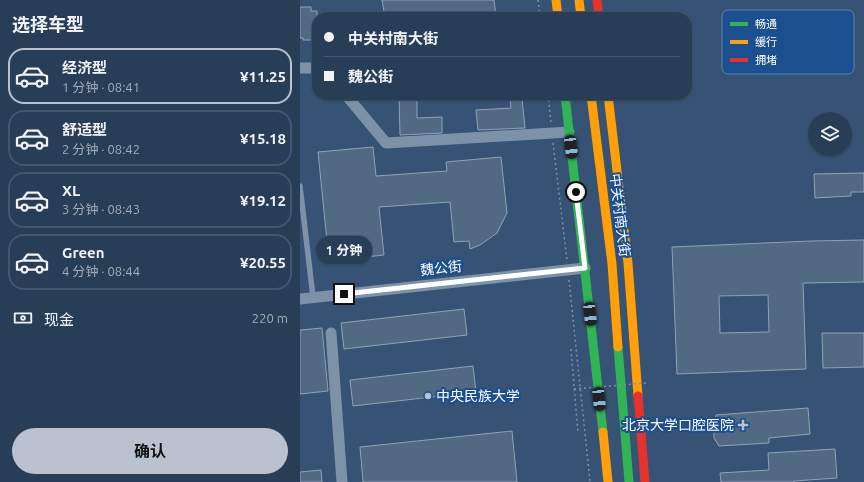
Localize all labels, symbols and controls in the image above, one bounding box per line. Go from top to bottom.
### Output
legend [722,10,854,74]
text: 选择车型 [12,14,84,34]
text: 畅通 [755,18,777,30]
text: 中关村南大街 [348,30,438,47]
text: 缓行 [755,36,777,48]
text: 拥堵 [755,54,777,66]
icon: car [14,58,50,94]
text: 经济型 [62,59,107,76]
text: ¥11.25 [240,68,286,85]
text: 魏公街 [348,68,393,85]
text: 1 分钟 · 08:41 [62,80,140,94]
map controls [808,112,852,156]
button: layers [808,112,852,156]
icon: car [14,120,50,156]
text: 舒适型 [62,121,107,138]
text: ¥15.18 [240,130,286,147]
car [564,134,578,160]
text: 2 分钟 · 08:42 [62,142,140,156]
street label: 中关村南大街 [607,172,633,258]
icon: car [14,182,50,218]
text: XL [62,182,80,199]
route start [567,183,585,201]
text: ¥19.12 [240,192,286,209]
text: 3 分钟 · 08:43 [62,202,140,216]
callout: 1 分钟 [316,236,372,264]
text: 1 分钟 [326,243,362,257]
icon: car [14,244,50,280]
text: Green [62,244,104,261]
text: ¥20.55 [240,254,286,271]
street label: 魏公街 [419,258,463,278]
text: 4 分钟 · 08:44 [62,264,140,278]
route end [335,285,353,303]
car [583,301,597,327]
icon: cash [12,307,34,329]
text: 现金 [44,311,74,328]
text: 220 m [252,311,288,325]
car [592,386,606,412]
place label: 中央民族大学 [436,388,520,404]
marker: 中央民族大学 [423,391,433,401]
place label: 北京大学口腔医院 [622,417,734,433]
marker: 北京大学口腔医院 [737,419,749,431]
button: 确认 [12,428,288,474]

